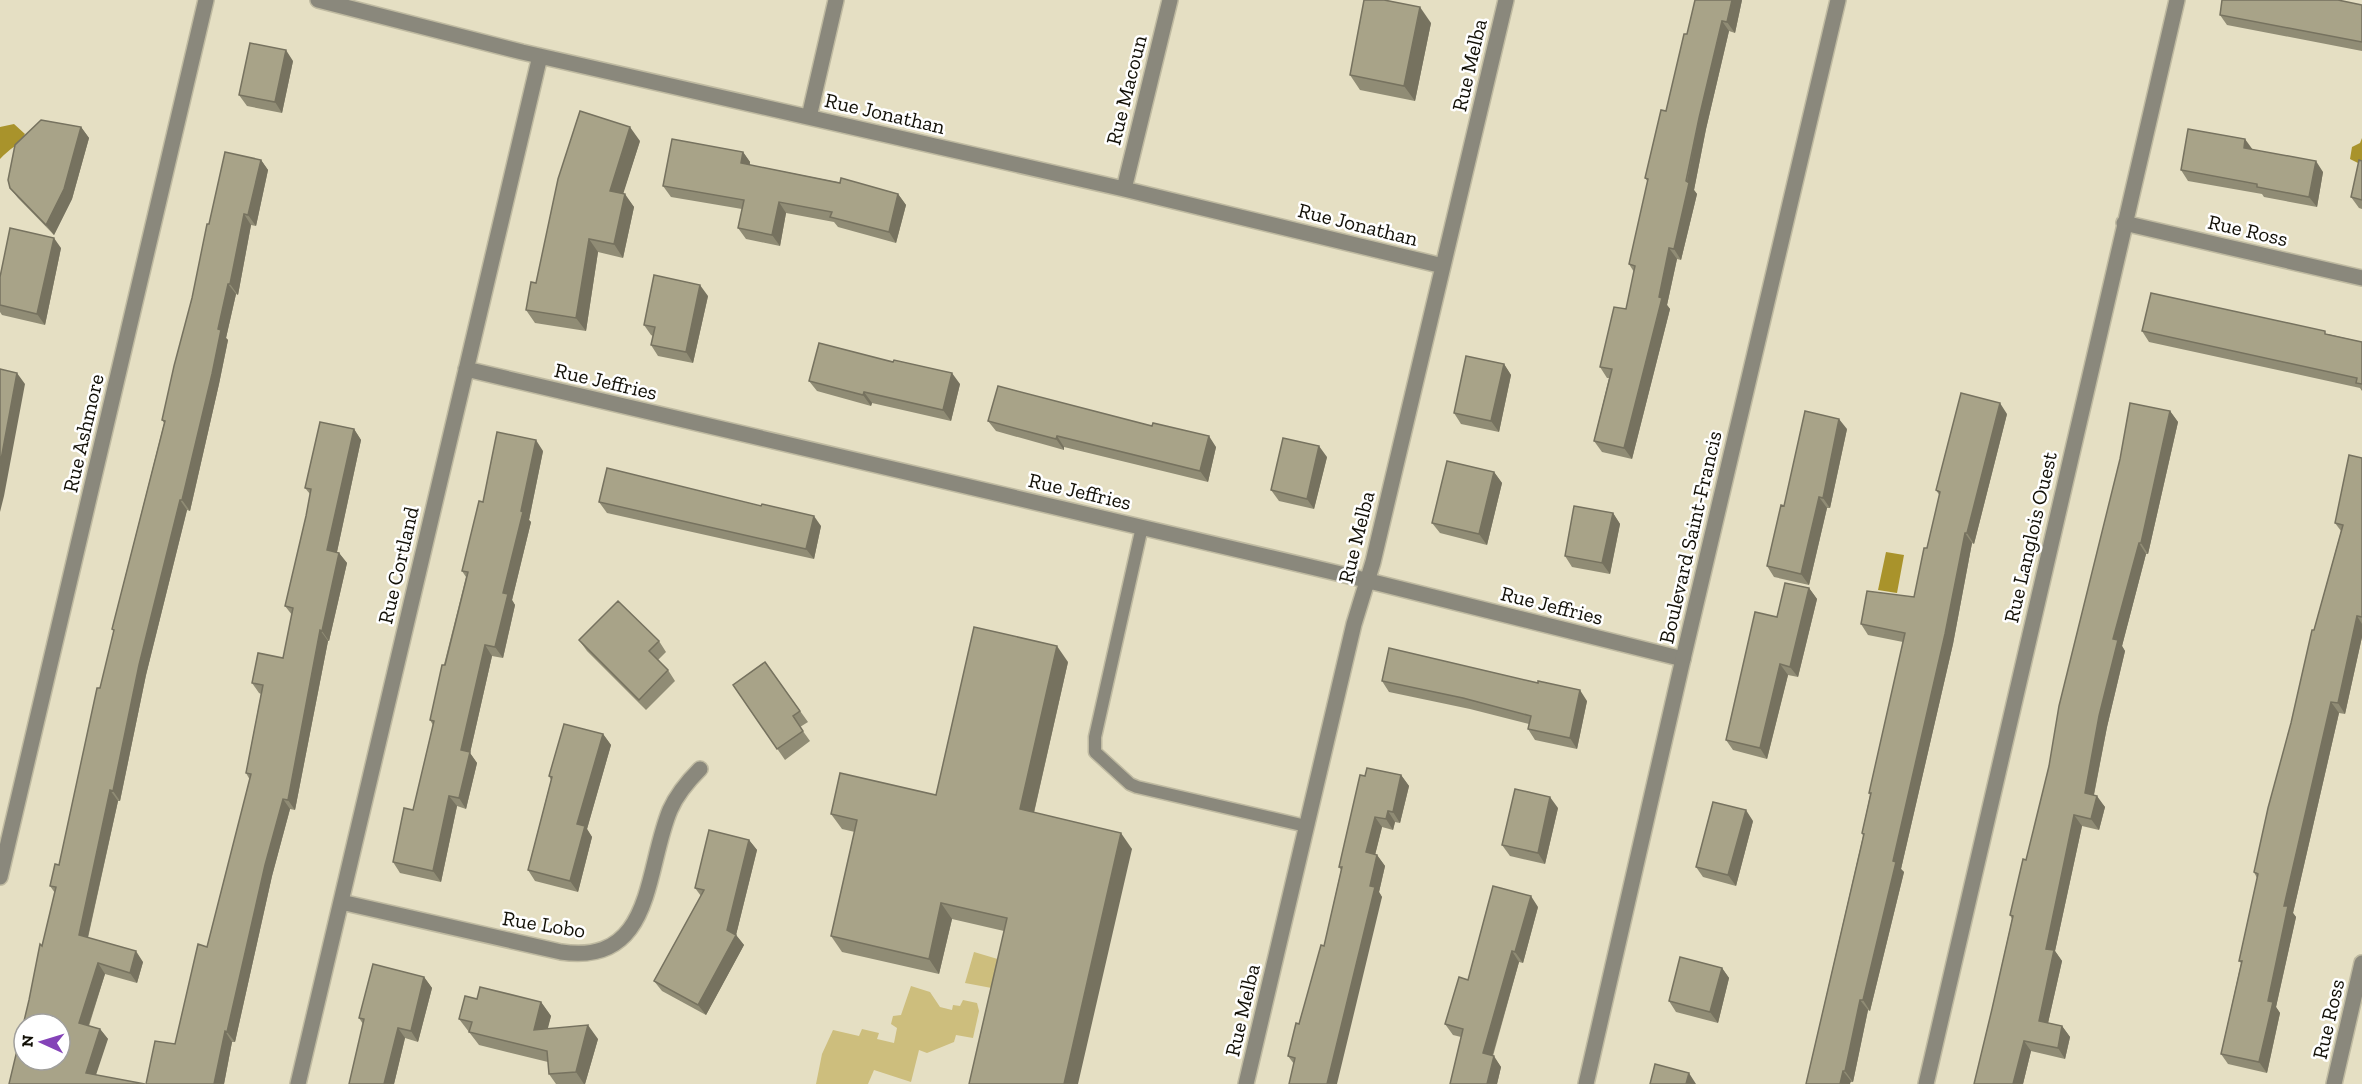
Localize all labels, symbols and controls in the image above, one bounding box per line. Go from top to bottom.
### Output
street label: Rue Melba [1446,16,1492,114]
street label: Rue Macoun [1100,33,1152,147]
street label: Rue Jonathan [822,87,948,139]
street label: Rue Jonathan [1295,197,1421,251]
street label: Rue Ross [2206,209,2290,251]
street label: Rue Jeffries [552,357,660,405]
street label: Rue Ashmore [57,371,109,495]
street label: Boulevard Saint-Francis [1653,428,1727,646]
street label: Rue Langlois Ouest [1998,449,2062,625]
street label: Rue Jeffries [1026,467,1134,515]
street label: Rue Melba [1332,488,1380,586]
street label: Rue Cortland [372,503,424,626]
street label: Rue Jeffries [1498,580,1606,630]
street label: Rue Lobo [501,905,587,943]
street label: Rue Melba [1219,961,1265,1059]
street label: Rue Ross [2307,977,2349,1061]
north arrow [12,1012,72,1072]
text: N [18,1034,37,1048]

